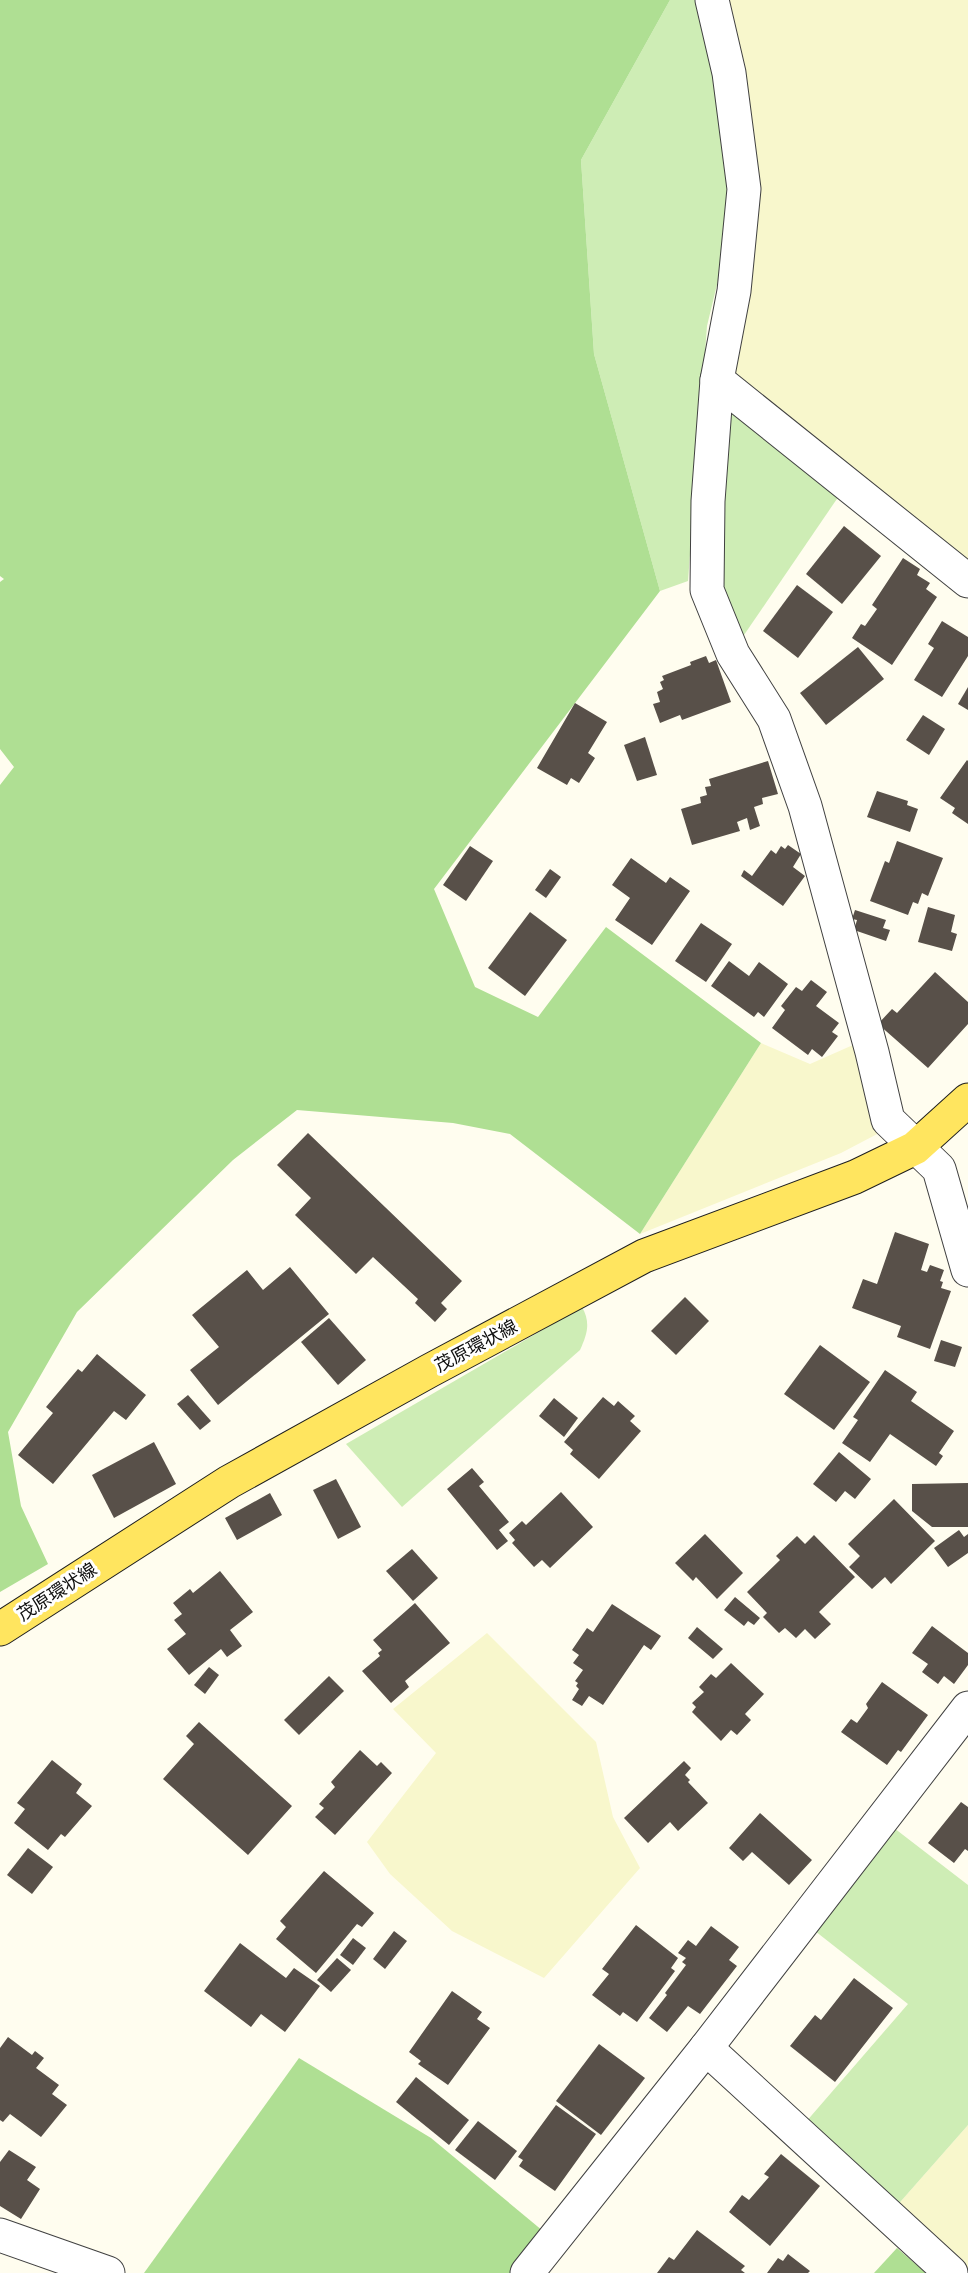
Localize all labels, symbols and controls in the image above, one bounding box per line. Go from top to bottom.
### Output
street label: 茂原環状線 [432,1316,520,1376]
street label: 茂原環状線 [14,1559,100,1625]

